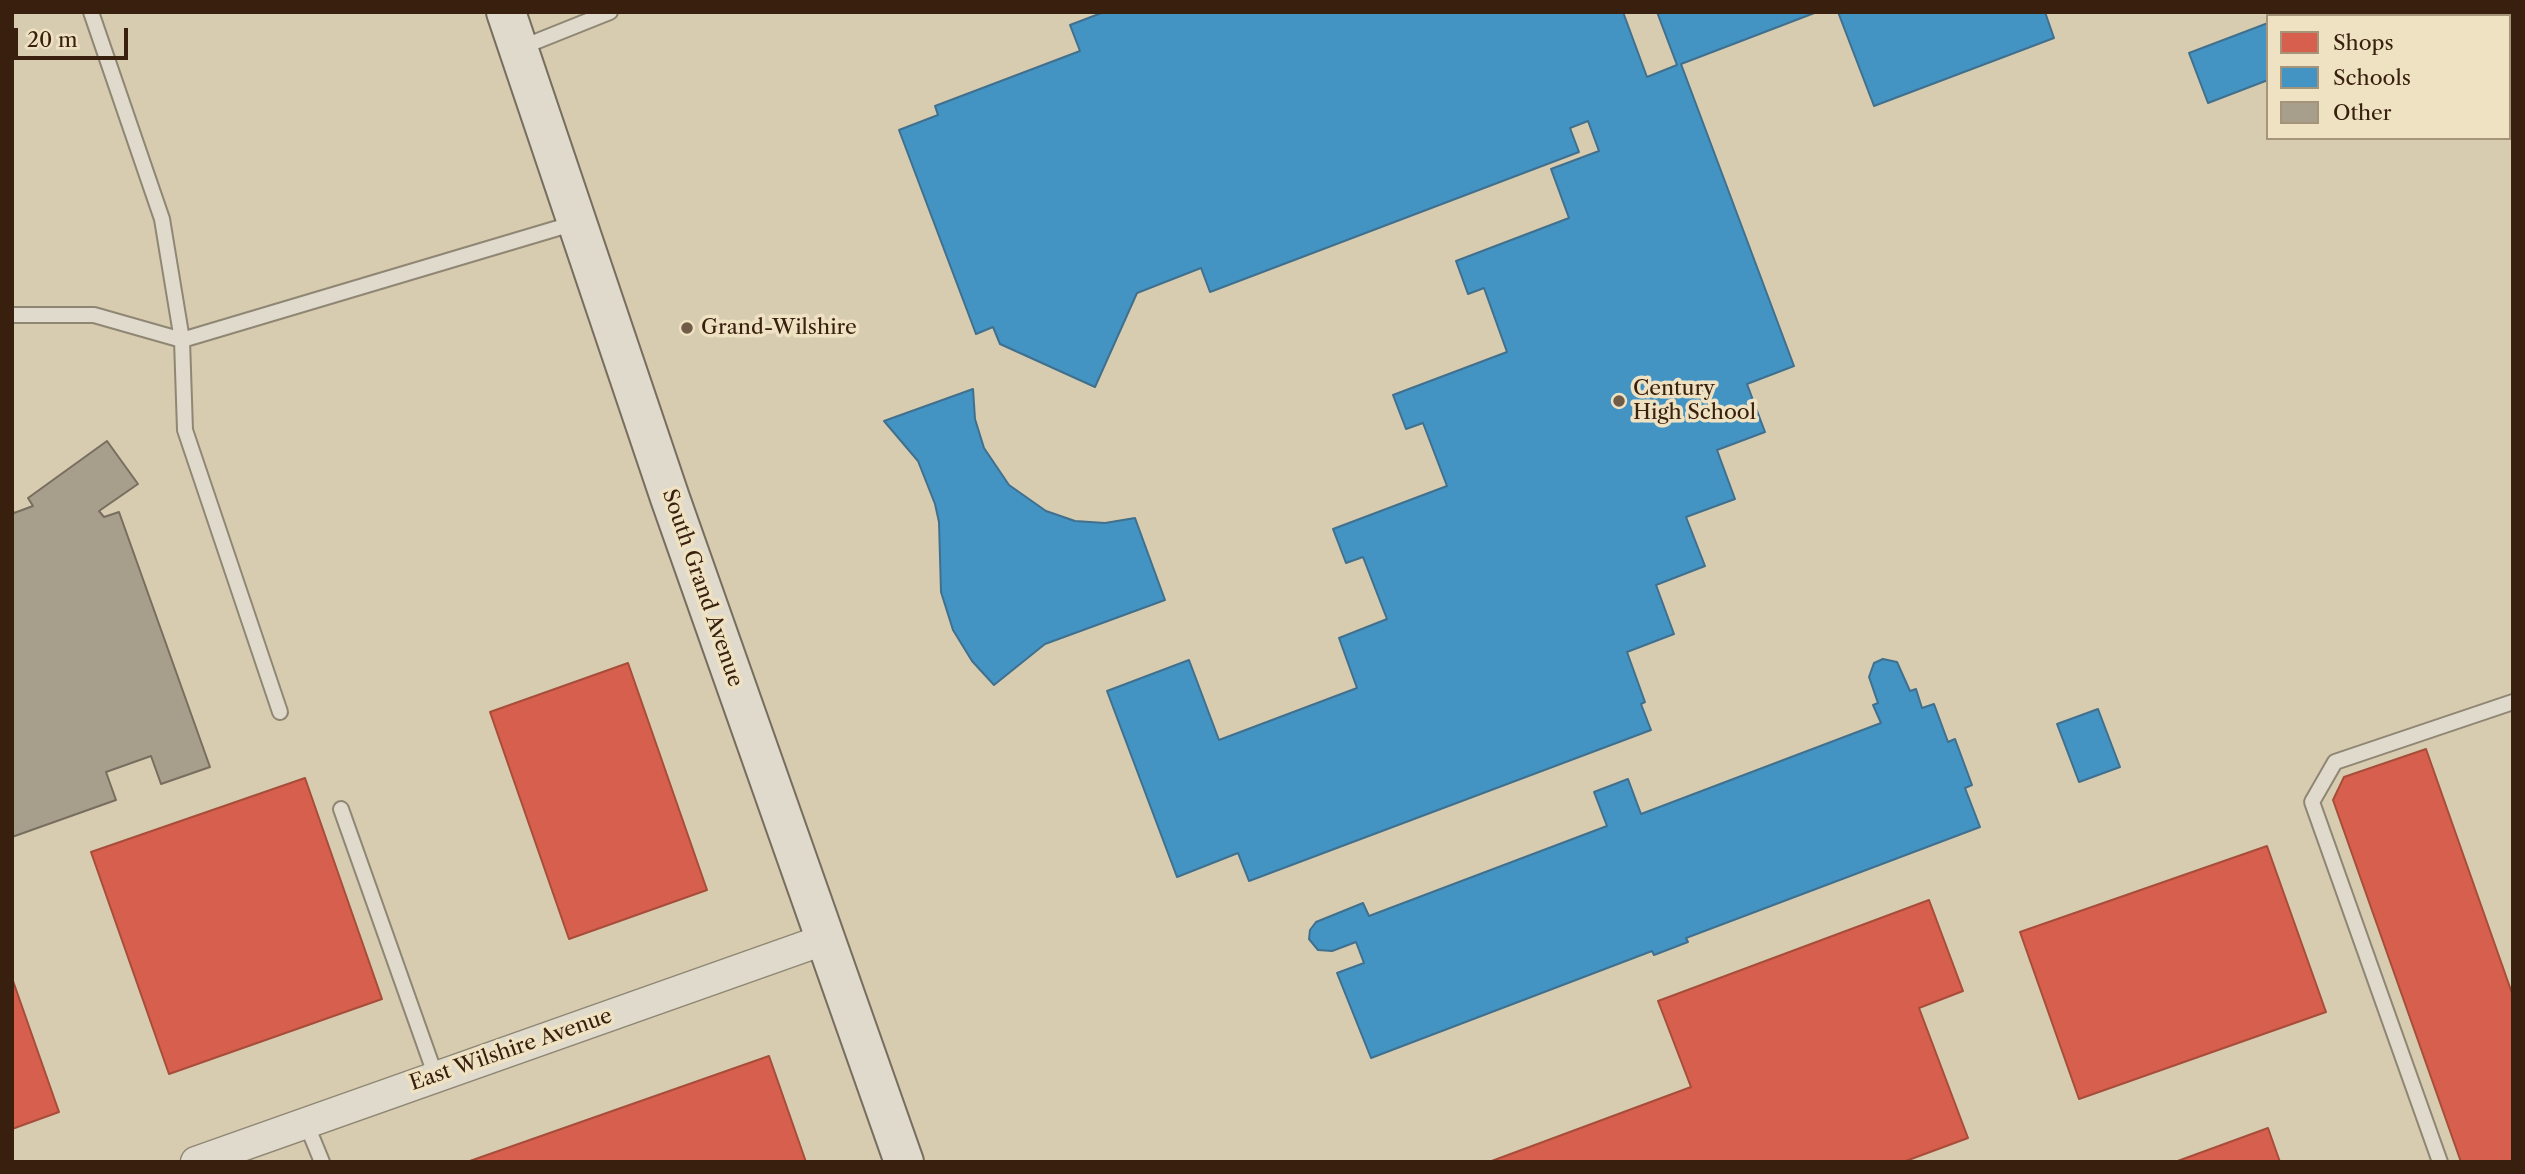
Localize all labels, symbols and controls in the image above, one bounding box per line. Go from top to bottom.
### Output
scale bar [18,14,131,58]
legend [2266,14,2511,140]
text: 20 m [27,27,78,52]
text: Shops [2333,30,2394,55]
text: Schools [2333,65,2411,90]
text: Other [2333,100,2392,125]
place label: Grand-Wilshire [701,315,857,341]
marker: Grand-Wilshire [679,320,695,336]
place label: Century High School [1633,376,1756,426]
marker: Century High School [1611,393,1627,409]
street label: South Grand Avenue [656,486,748,690]
street label: East Wilshire Avenue [406,1004,616,1096]

